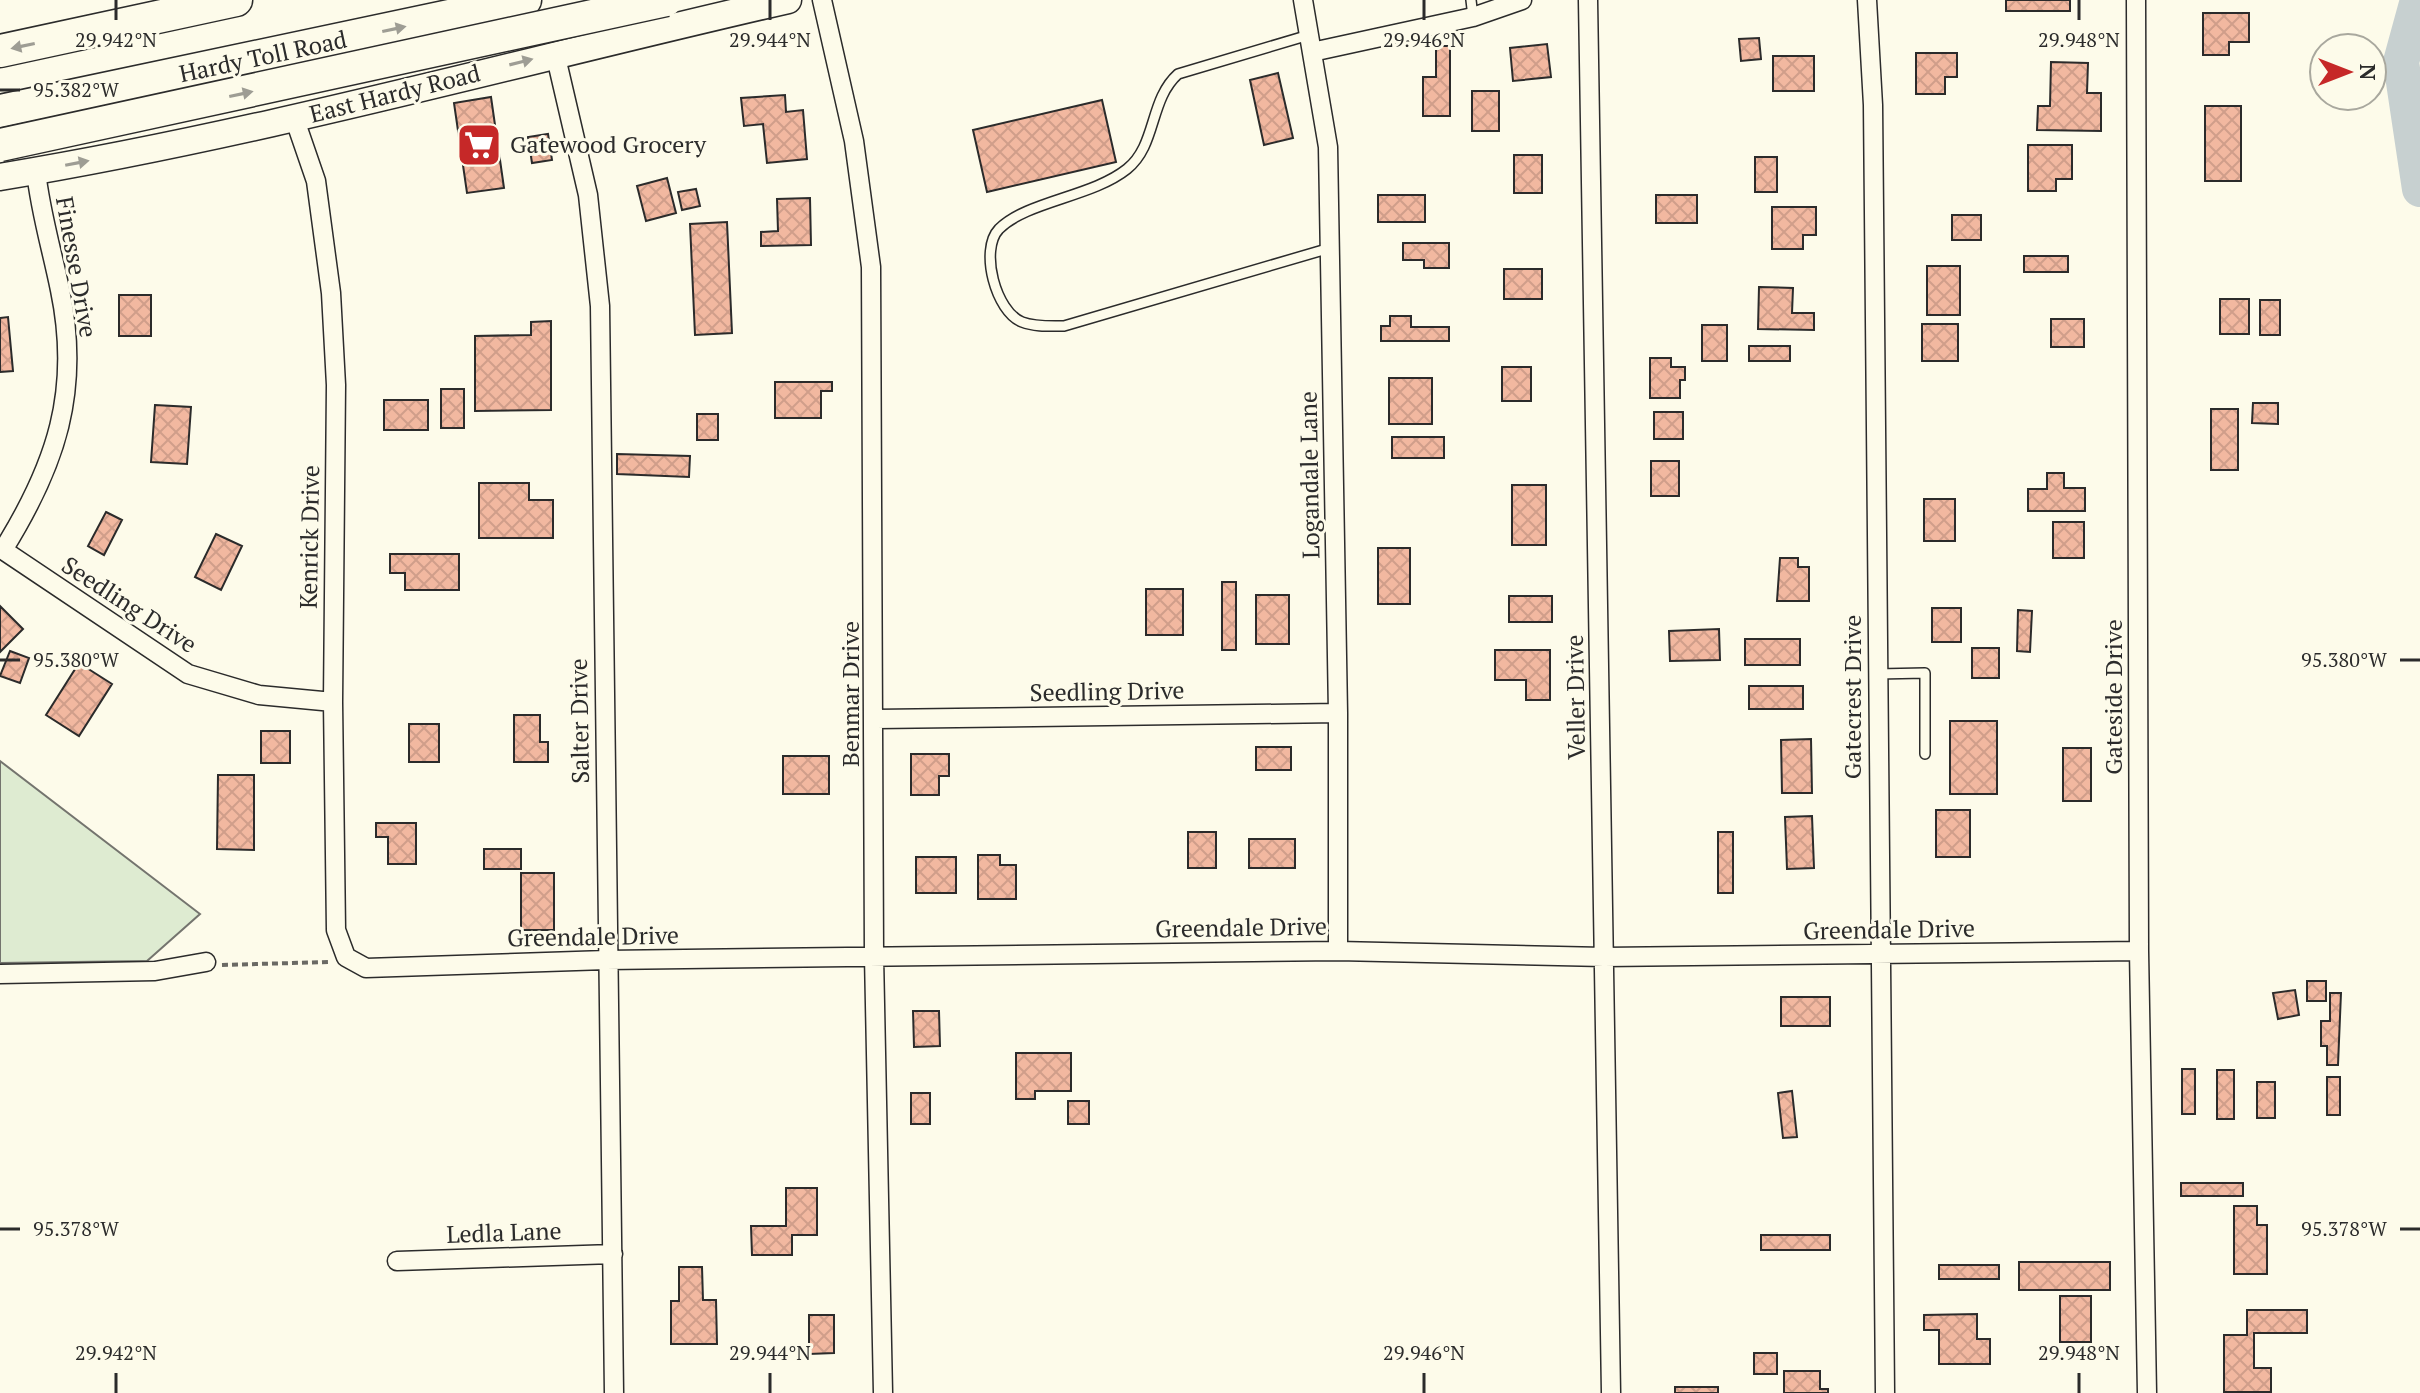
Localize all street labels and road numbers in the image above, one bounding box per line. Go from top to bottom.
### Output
street label: Hardy Toll Road [176,23,350,89]
street label: East Hardy Road [306,56,483,130]
street label: Finesse Drive [49,194,105,340]
street label: Logandale Lane [1292,391,1326,559]
street label: Kenrick Drive [292,465,326,609]
street label: Seedling Drive [56,549,203,660]
street label: Gatecrest Drive [1836,615,1868,779]
street label: Gateside Drive [2097,619,2129,775]
street label: Benmar Drive [834,621,866,767]
street label: Veller Drive [1558,634,1592,760]
street label: Salter Drive [562,658,596,784]
street label: Seedling Drive [1029,674,1185,708]
street label: Greendale Drive [1155,910,1327,944]
street label: Greendale Drive [1803,912,1975,946]
street label: Greendale Drive [507,919,679,953]
street label: Ledla Lane [446,1214,562,1250]

